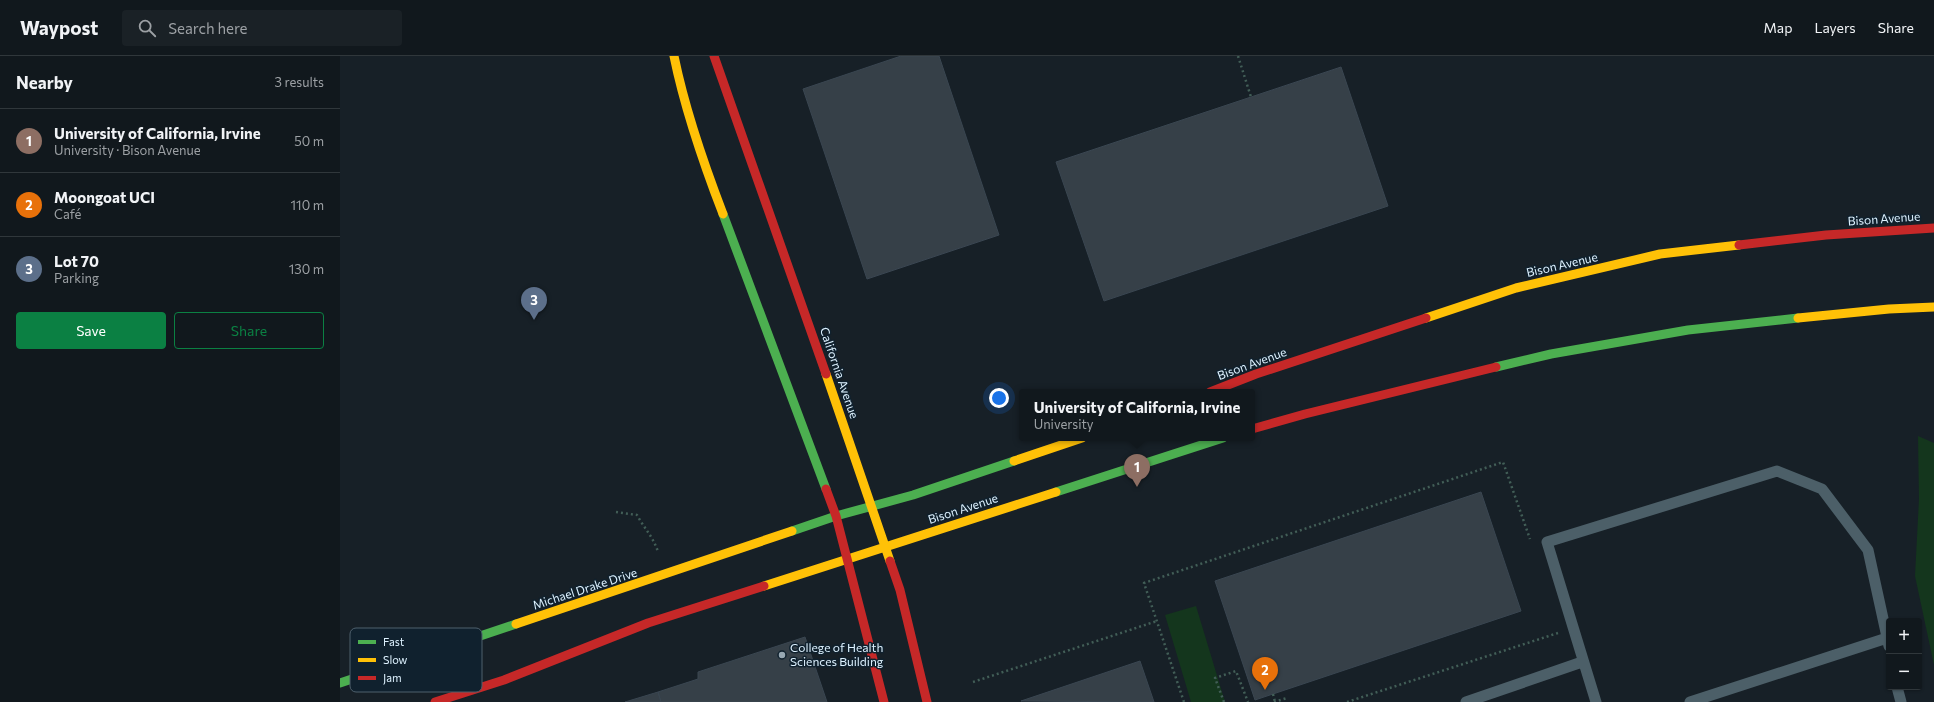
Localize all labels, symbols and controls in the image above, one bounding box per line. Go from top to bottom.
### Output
search box [122,10,402,46]
text: Waypost [20,16,98,39]
icon: search [136,17,158,39]
text: Search here [168,19,248,37]
text: Map [1764,19,1792,36]
text: Layers [1814,19,1856,36]
text: Share [1878,19,1914,36]
text: Nearby [16,72,73,93]
text: 3 results [275,74,324,90]
text: University of California, Irvine [54,124,261,142]
text: 1 [26,133,32,149]
text: 50 m [294,133,324,149]
text: University · Bison Avenue [54,142,201,158]
text: Moongoat UCI [54,188,155,206]
text: 2 [25,197,33,213]
text: 110 m [291,197,324,213]
text: Café [54,206,81,222]
street label: Bison Avenue [1847,208,1921,228]
street label: Bison Avenue [1525,249,1599,279]
text: Lot 70 [54,252,99,270]
text: 3 [25,261,33,277]
text: 130 m [289,261,324,277]
text: Parking [54,270,99,286]
pin: 3 [521,287,547,320]
button: Save [16,312,166,349]
button: Share [174,312,324,349]
street label: California Avenue [818,325,862,420]
street label: Bison Avenue [1215,344,1288,382]
your location [989,388,1009,408]
popup [1019,389,1255,441]
text: University of California, Irvine [1034,398,1240,416]
text: University [1034,416,1094,432]
pin: 1 [1124,454,1150,487]
street label: Bison Avenue [926,490,999,526]
street label: Michael Drake Drive [531,565,639,612]
map controls [1886,618,1922,690]
button: + [1886,618,1922,654]
legend [350,628,482,692]
text: Fast [383,635,405,648]
place label: College of Health Sciences Building [790,640,884,668]
marker: College of Health Sciences Building [777,650,787,660]
text: Slow [383,653,408,666]
button: − [1886,654,1922,690]
pin: 2 [1252,657,1278,690]
text: Jam [383,671,402,685]

